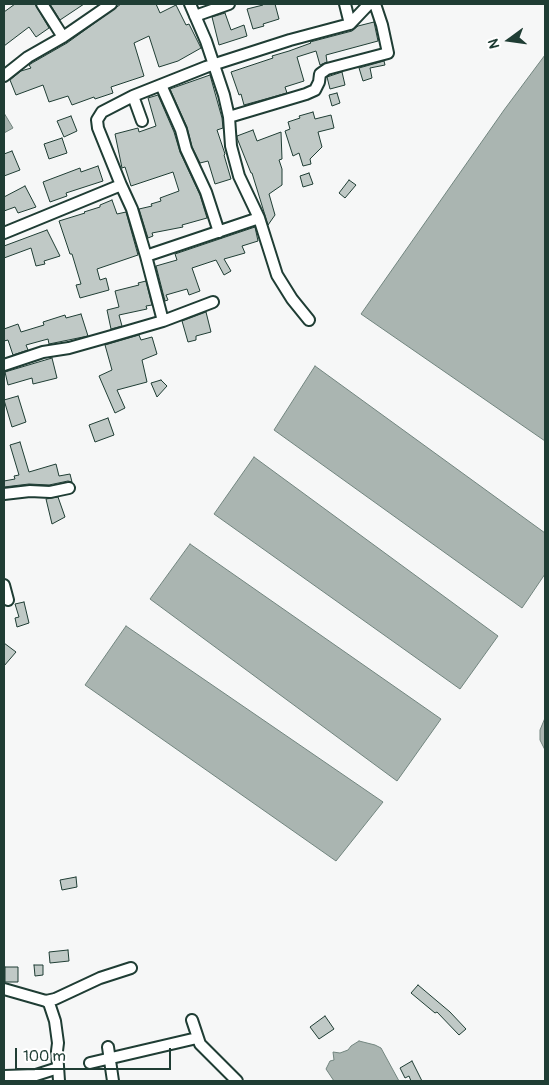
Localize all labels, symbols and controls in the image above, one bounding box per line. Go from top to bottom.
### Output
north arrow [484,15,534,65]
text: N [485,37,503,50]
scale bar [18,1038,174,1070]
text: 100 m [23,1047,66,1066]

